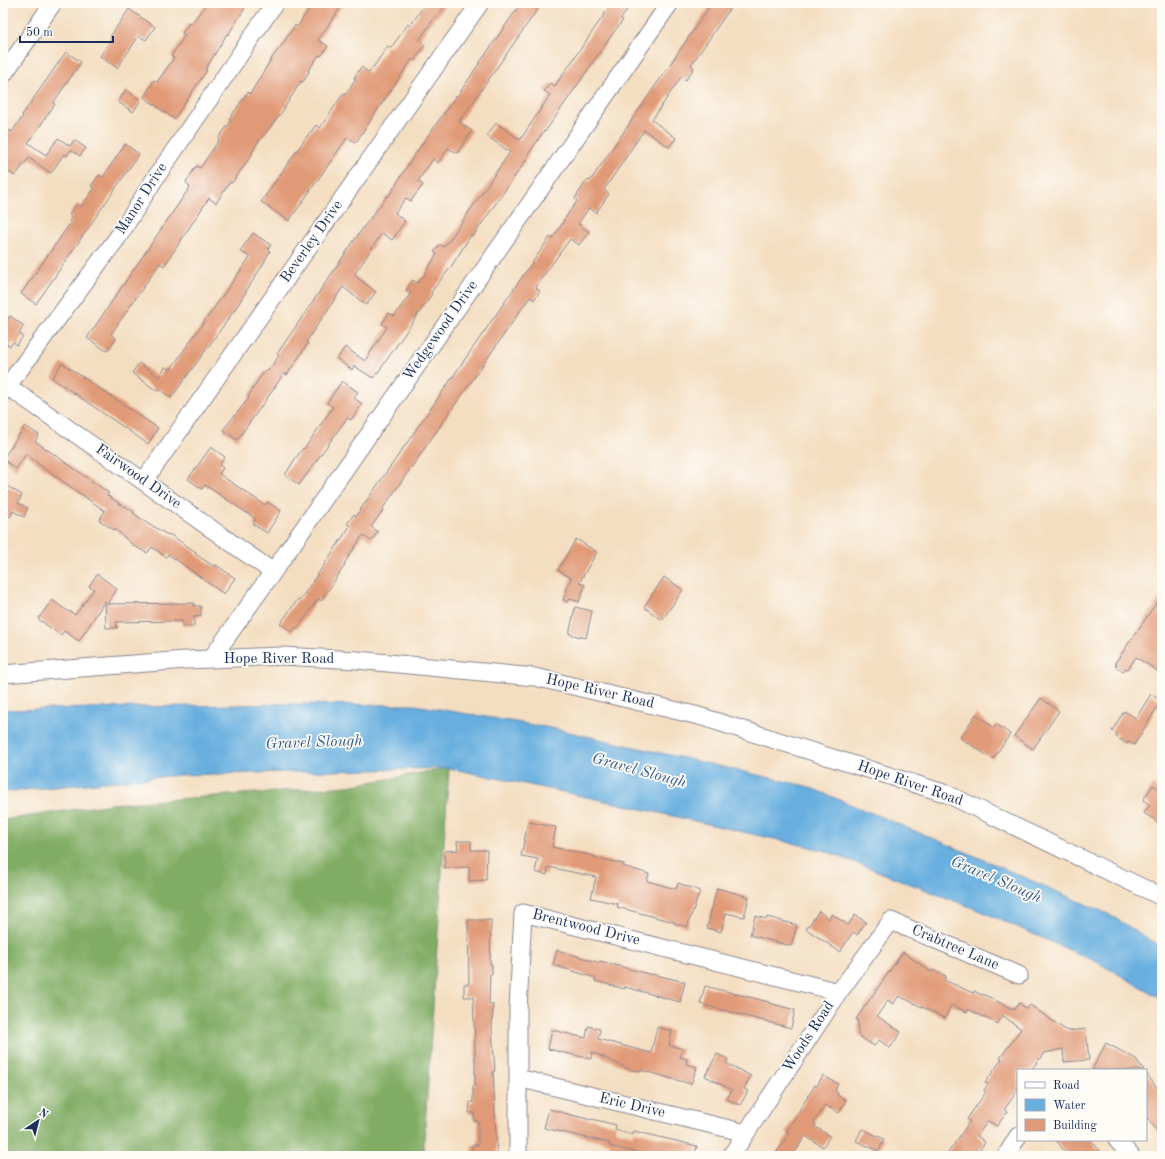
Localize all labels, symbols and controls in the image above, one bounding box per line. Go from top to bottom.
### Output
scale bar [20,18,113,44]
text: 50 m [26,26,53,39]
street label: Manor Drive [113,160,171,237]
street label: Beverley Drive [278,198,346,286]
street label: Wedgewood Drive [401,278,481,384]
street label: Fairwood Drive [92,442,184,512]
street label: Hope River Road [224,652,335,667]
street label: Hope River Road [544,672,656,712]
water label: Gravel Slough [265,733,363,753]
water label: Gravel Slough [590,751,688,791]
street label: Hope River Road [855,759,965,809]
water label: Gravel Slough [948,854,1044,906]
street label: Brentwood Drive [531,907,642,949]
street label: Crabtree Lane [909,923,1001,973]
street label: Woods Road [781,999,838,1075]
legend [1017,1069,1147,1141]
text: Road [1053,1080,1080,1092]
street label: Eric Drive [598,1091,667,1121]
text: Water [1053,1100,1086,1112]
north arrow [18,1101,58,1141]
text: N [36,1107,50,1121]
text: Building [1053,1120,1097,1132]

